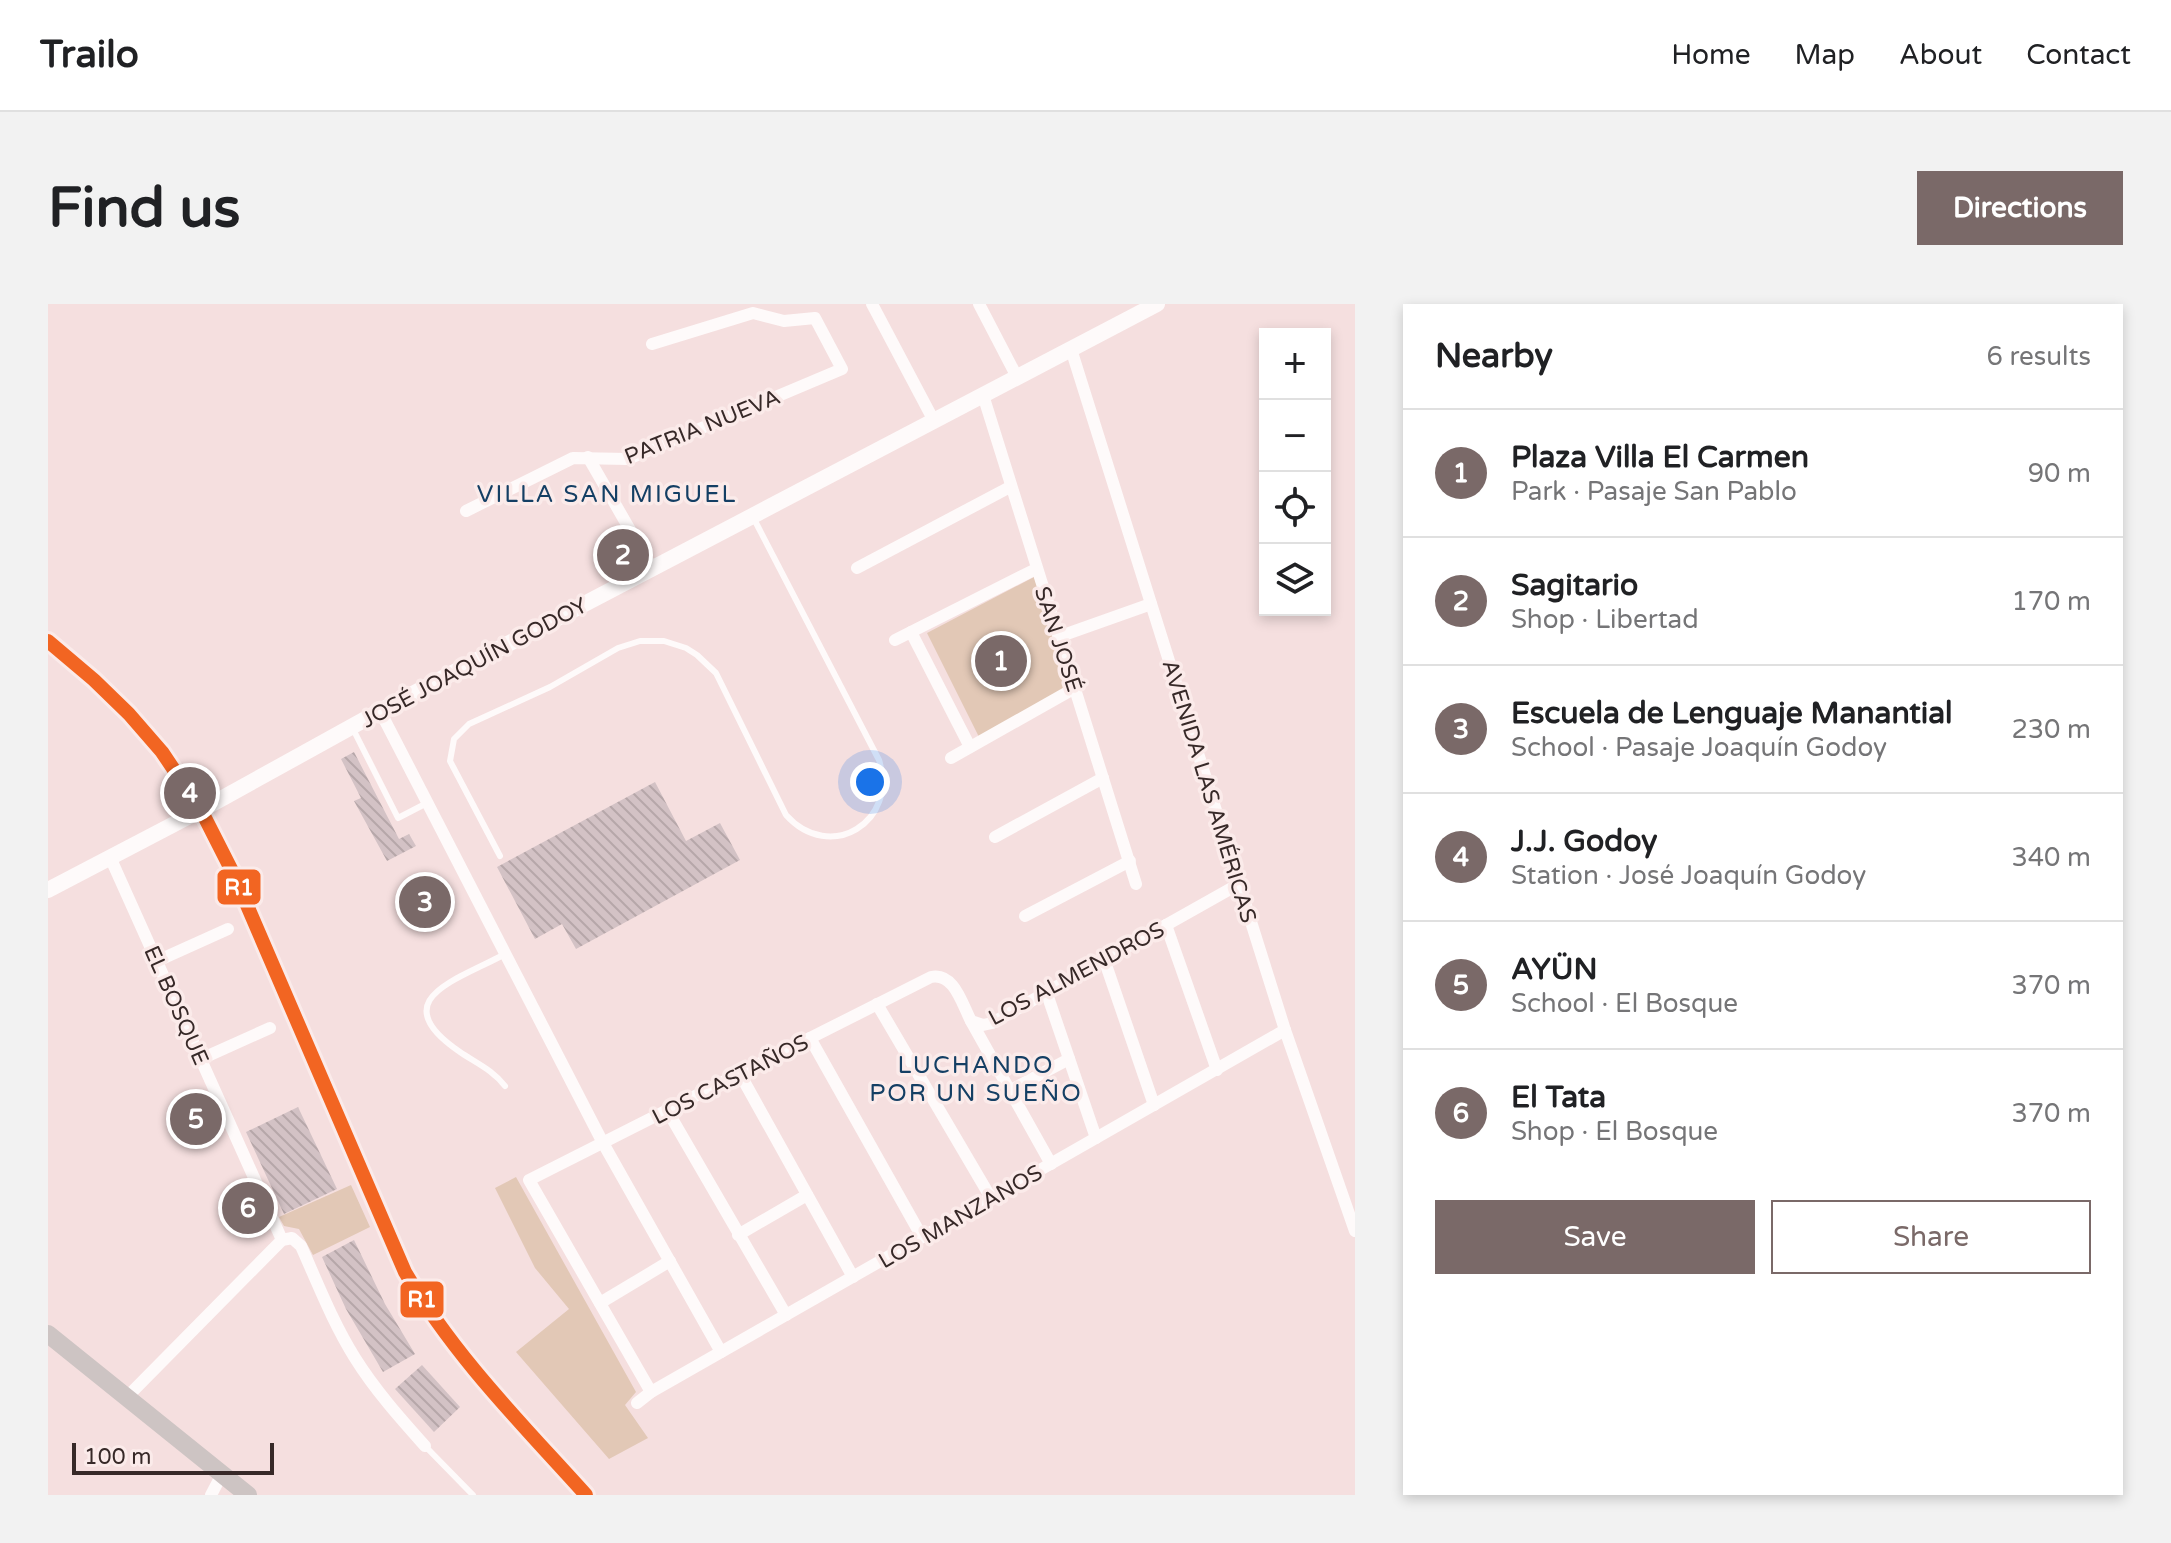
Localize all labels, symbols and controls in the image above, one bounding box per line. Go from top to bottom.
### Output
text: Trailo [40,32,139,78]
text: Home [1671,38,1751,72]
text: Map [1795,38,1855,72]
text: About [1899,38,1982,72]
text: Contact [2026,38,2131,72]
button: Directions [1917,171,2123,245]
text: Find us [48,175,240,242]
map controls [1259,328,1331,616]
button: + [1259,328,1331,400]
text: Nearby [1435,336,1553,377]
text: 6 results [1986,341,2091,372]
street label: PATRIA NUEVA [621,384,784,470]
button: − [1259,400,1331,472]
text: Plaza Villa El Carmen [1511,439,1809,476]
text: 1 [1453,458,1469,489]
text: 90 m [2028,458,2091,489]
button: locate [1259,472,1331,544]
text: Park · Pasaje San Pablo [1511,476,1797,507]
district label: VILLA SAN MIGUEL [477,480,737,509]
pin: 2 [597,525,649,585]
button: layers [1259,544,1331,616]
text: Sagitario [1511,567,1638,604]
street label: SAN JOSÉ [1029,583,1088,695]
text: 2 [1453,586,1469,617]
text: 170 m [2011,586,2091,617]
street label: JOSÉ JOAQUÍN GODOY [357,591,592,733]
text: Shop · Libertad [1511,604,1699,635]
pin: 1 [975,631,1027,691]
street label: AVENIDA LAS AMÉRICAS [1157,656,1262,926]
text: Escuela de Lenguaje Manantial [1511,695,1953,732]
text: 3 [1453,714,1469,745]
text: 230 m [2011,714,2091,745]
text: School · Pasaje Joaquín Godoy [1511,732,1887,763]
your location [850,762,890,802]
pin: 4 [164,763,216,823]
text: J.J. Godoy [1511,823,1657,860]
text: 4 [1453,842,1469,873]
text: 340 m [2011,842,2091,873]
text: Station · José Joaquín Godoy [1511,860,1866,891]
line badge: R1 [216,868,262,906]
pin: 3 [399,872,451,932]
text: R1 [224,875,254,901]
street label: LOS ALMENDROS [984,917,1169,1031]
street label: EL BOSQUE [138,942,214,1069]
text: AYÜN [1511,951,1598,988]
text: 5 [1453,970,1469,1001]
text: 370 m [2011,970,2091,1001]
text: School · El Bosque [1511,988,1738,1019]
street label: LOS CASTAÑOS [648,1029,813,1130]
district label: LUCHANDO POR UN SUEÑO [869,1051,1083,1108]
text: El Tata [1511,1079,1606,1116]
pin: 5 [170,1089,222,1149]
text: 6 [1453,1098,1469,1129]
text: 370 m [2011,1098,2091,1129]
text: Shop · El Bosque [1511,1116,1718,1147]
street label: LOS MANZANOS [874,1159,1047,1274]
pin: 6 [222,1178,274,1238]
button: Save [1435,1200,1755,1274]
button: Share [1771,1200,2091,1274]
line badge: R1 [399,1280,445,1319]
text: R1 [407,1287,437,1313]
scale bar [72,1439,274,1475]
text: 100 m [84,1444,151,1470]

